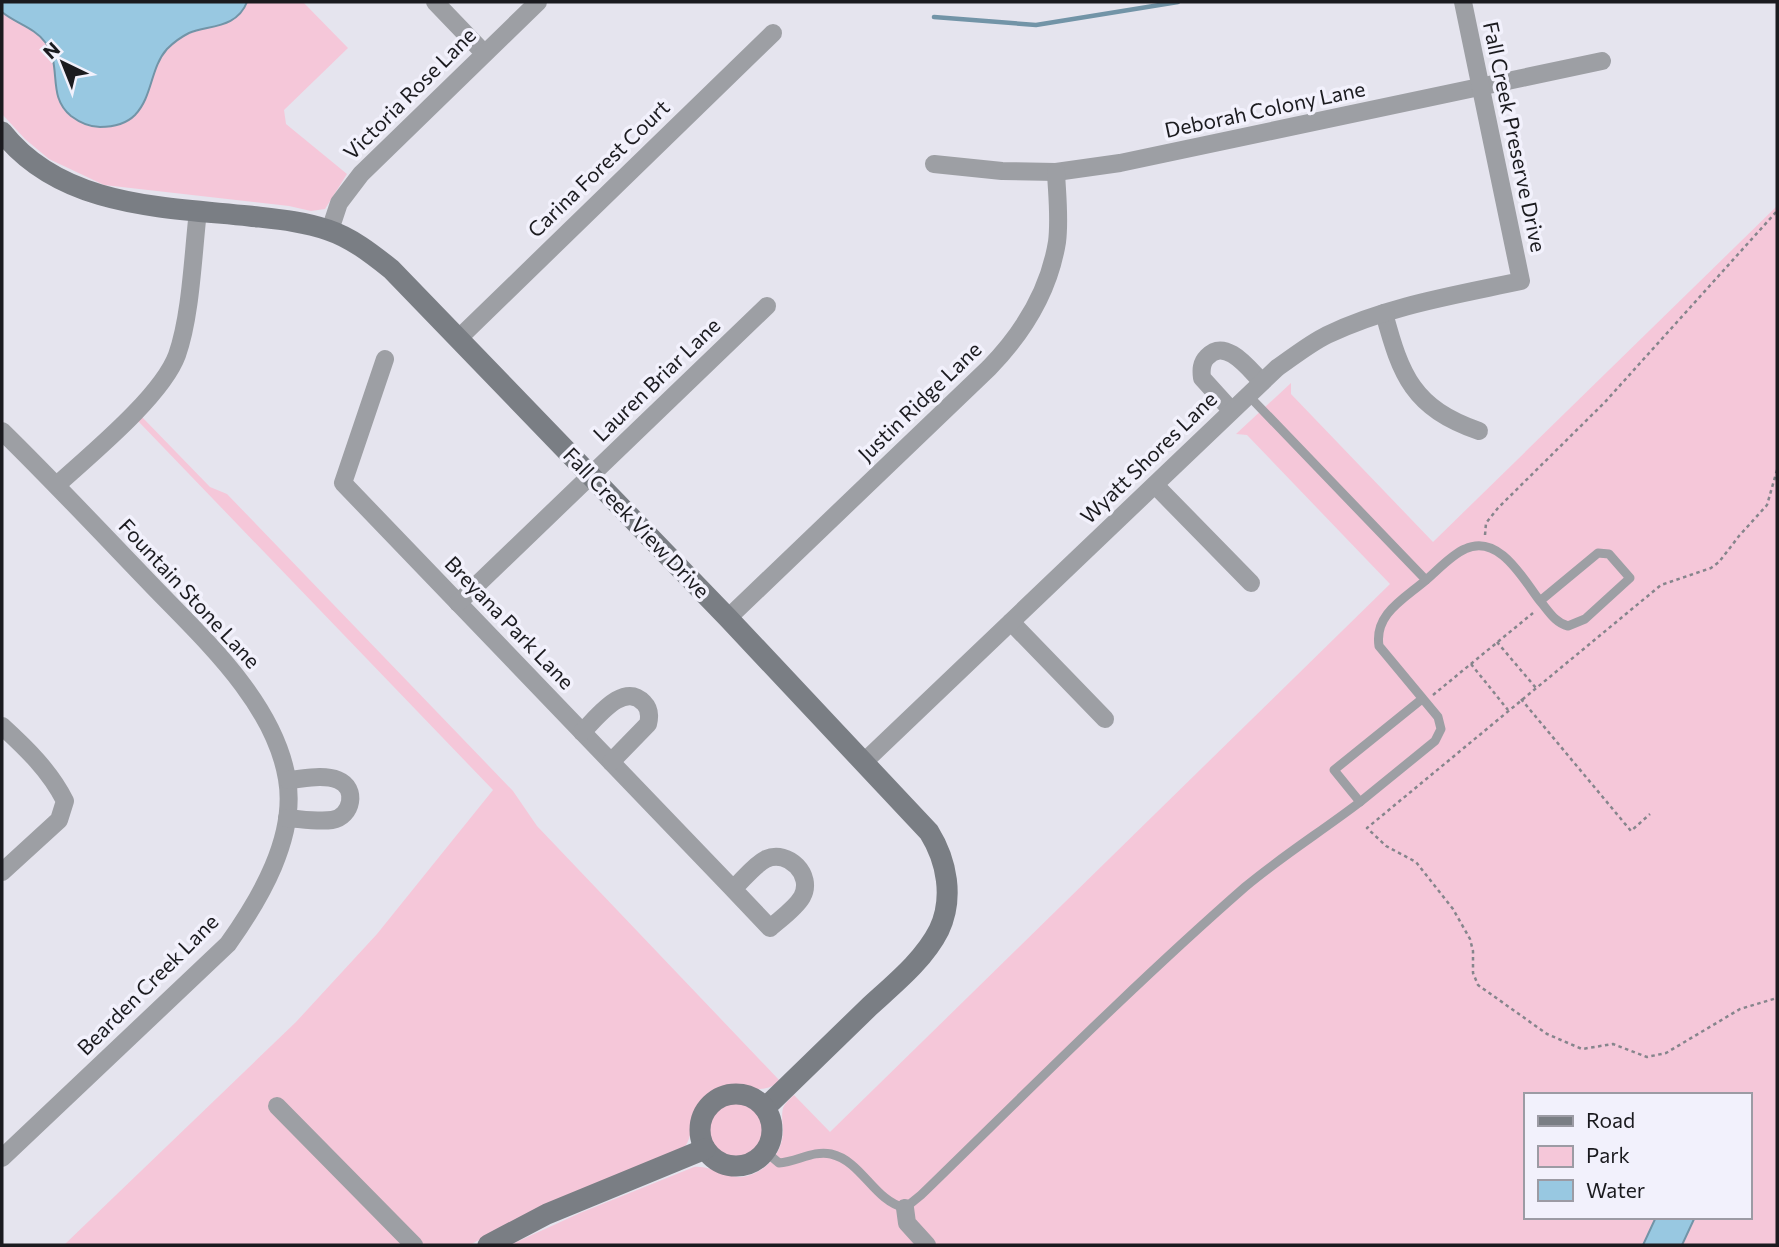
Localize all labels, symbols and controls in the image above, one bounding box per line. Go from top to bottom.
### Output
street label: Fall Creek Preserve Drive [1479,19,1552,254]
street label: Victoria Rose Lane [338,22,480,164]
north arrow [28,28,98,98]
text: N [38,37,64,63]
street label: Deborah Colony Lane [1162,75,1367,142]
street label: Carina Forest Court [522,94,674,242]
street label: Lauren Briar Lane [587,312,725,446]
street label: Justin Ridge Lane [852,336,986,466]
street label: Wyatt Shores Lane [1075,386,1221,528]
street label: Fall Creek View Drive [559,442,715,602]
street label: Fountain Stone Lane [114,513,266,673]
street label: Breyana Park Lane [440,550,580,694]
street label: Bearden Creek Lane [71,908,223,1060]
legend [1524,1093,1751,1219]
text: Road [1586,1107,1635,1132]
text: Park [1586,1142,1630,1167]
text: Water [1586,1177,1645,1202]

